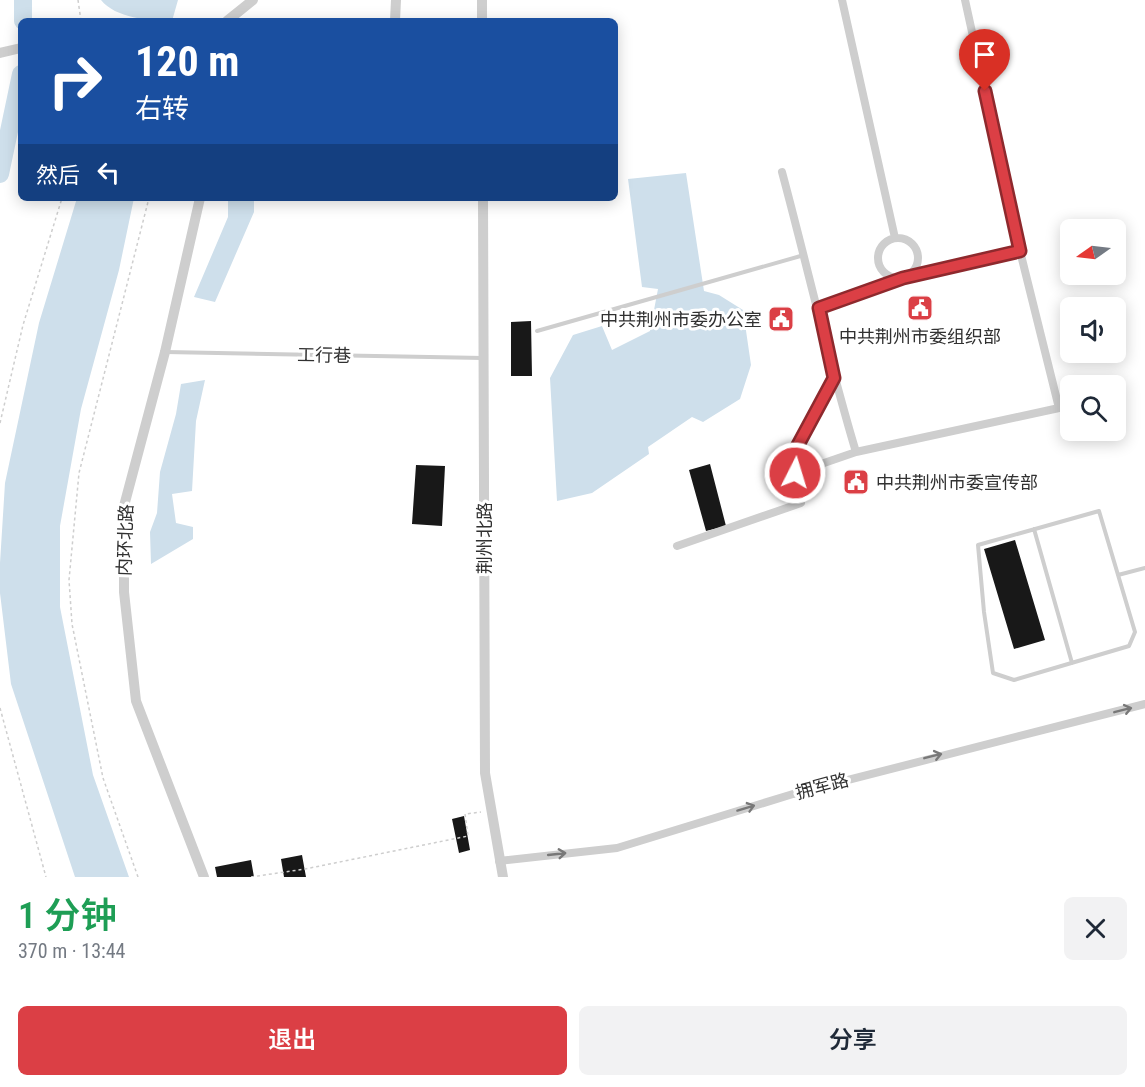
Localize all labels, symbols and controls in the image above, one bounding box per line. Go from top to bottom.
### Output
pin [959,29,1010,91]
text: 120 m [135,37,240,86]
icon: arrive [968,38,1001,71]
icon: right [36,42,114,120]
text: 右转 [135,93,189,125]
icon: left [92,156,125,189]
text: 然后 [36,163,80,188]
north arrow [1060,219,1126,285]
map controls [1060,219,1126,441]
public building icon: 中共荆州市委组织部 [905,293,935,323]
button: sound [1060,297,1126,363]
public building icon: 中共荆州市委办公室 [766,304,796,334]
place label: 中共荆州市委办公室 [600,309,762,330]
place label: 中共荆州市委组织部 [839,326,1001,347]
street label: 工行巷 [297,344,351,366]
button: search [1060,375,1126,441]
position arrow [763,441,827,505]
public building icon: 中共荆州市委宣传部 [841,467,871,497]
place label: 中共荆州市委宣传部 [876,472,1038,493]
street label: 荆州北路 [474,502,495,574]
street label: 内环北路 [113,504,137,576]
one-way arrow [1113,703,1132,715]
one-way arrow [924,750,943,762]
street label: 拥军路 [793,769,851,803]
one-way arrow [736,802,755,813]
one-way arrow [546,849,566,860]
text: 1 分钟 [18,895,116,937]
button: close [1064,897,1127,960]
text: 370 m · 13:44 [18,939,125,963]
button: 退出 [18,1006,567,1075]
button: 分享 [579,1006,1127,1075]

